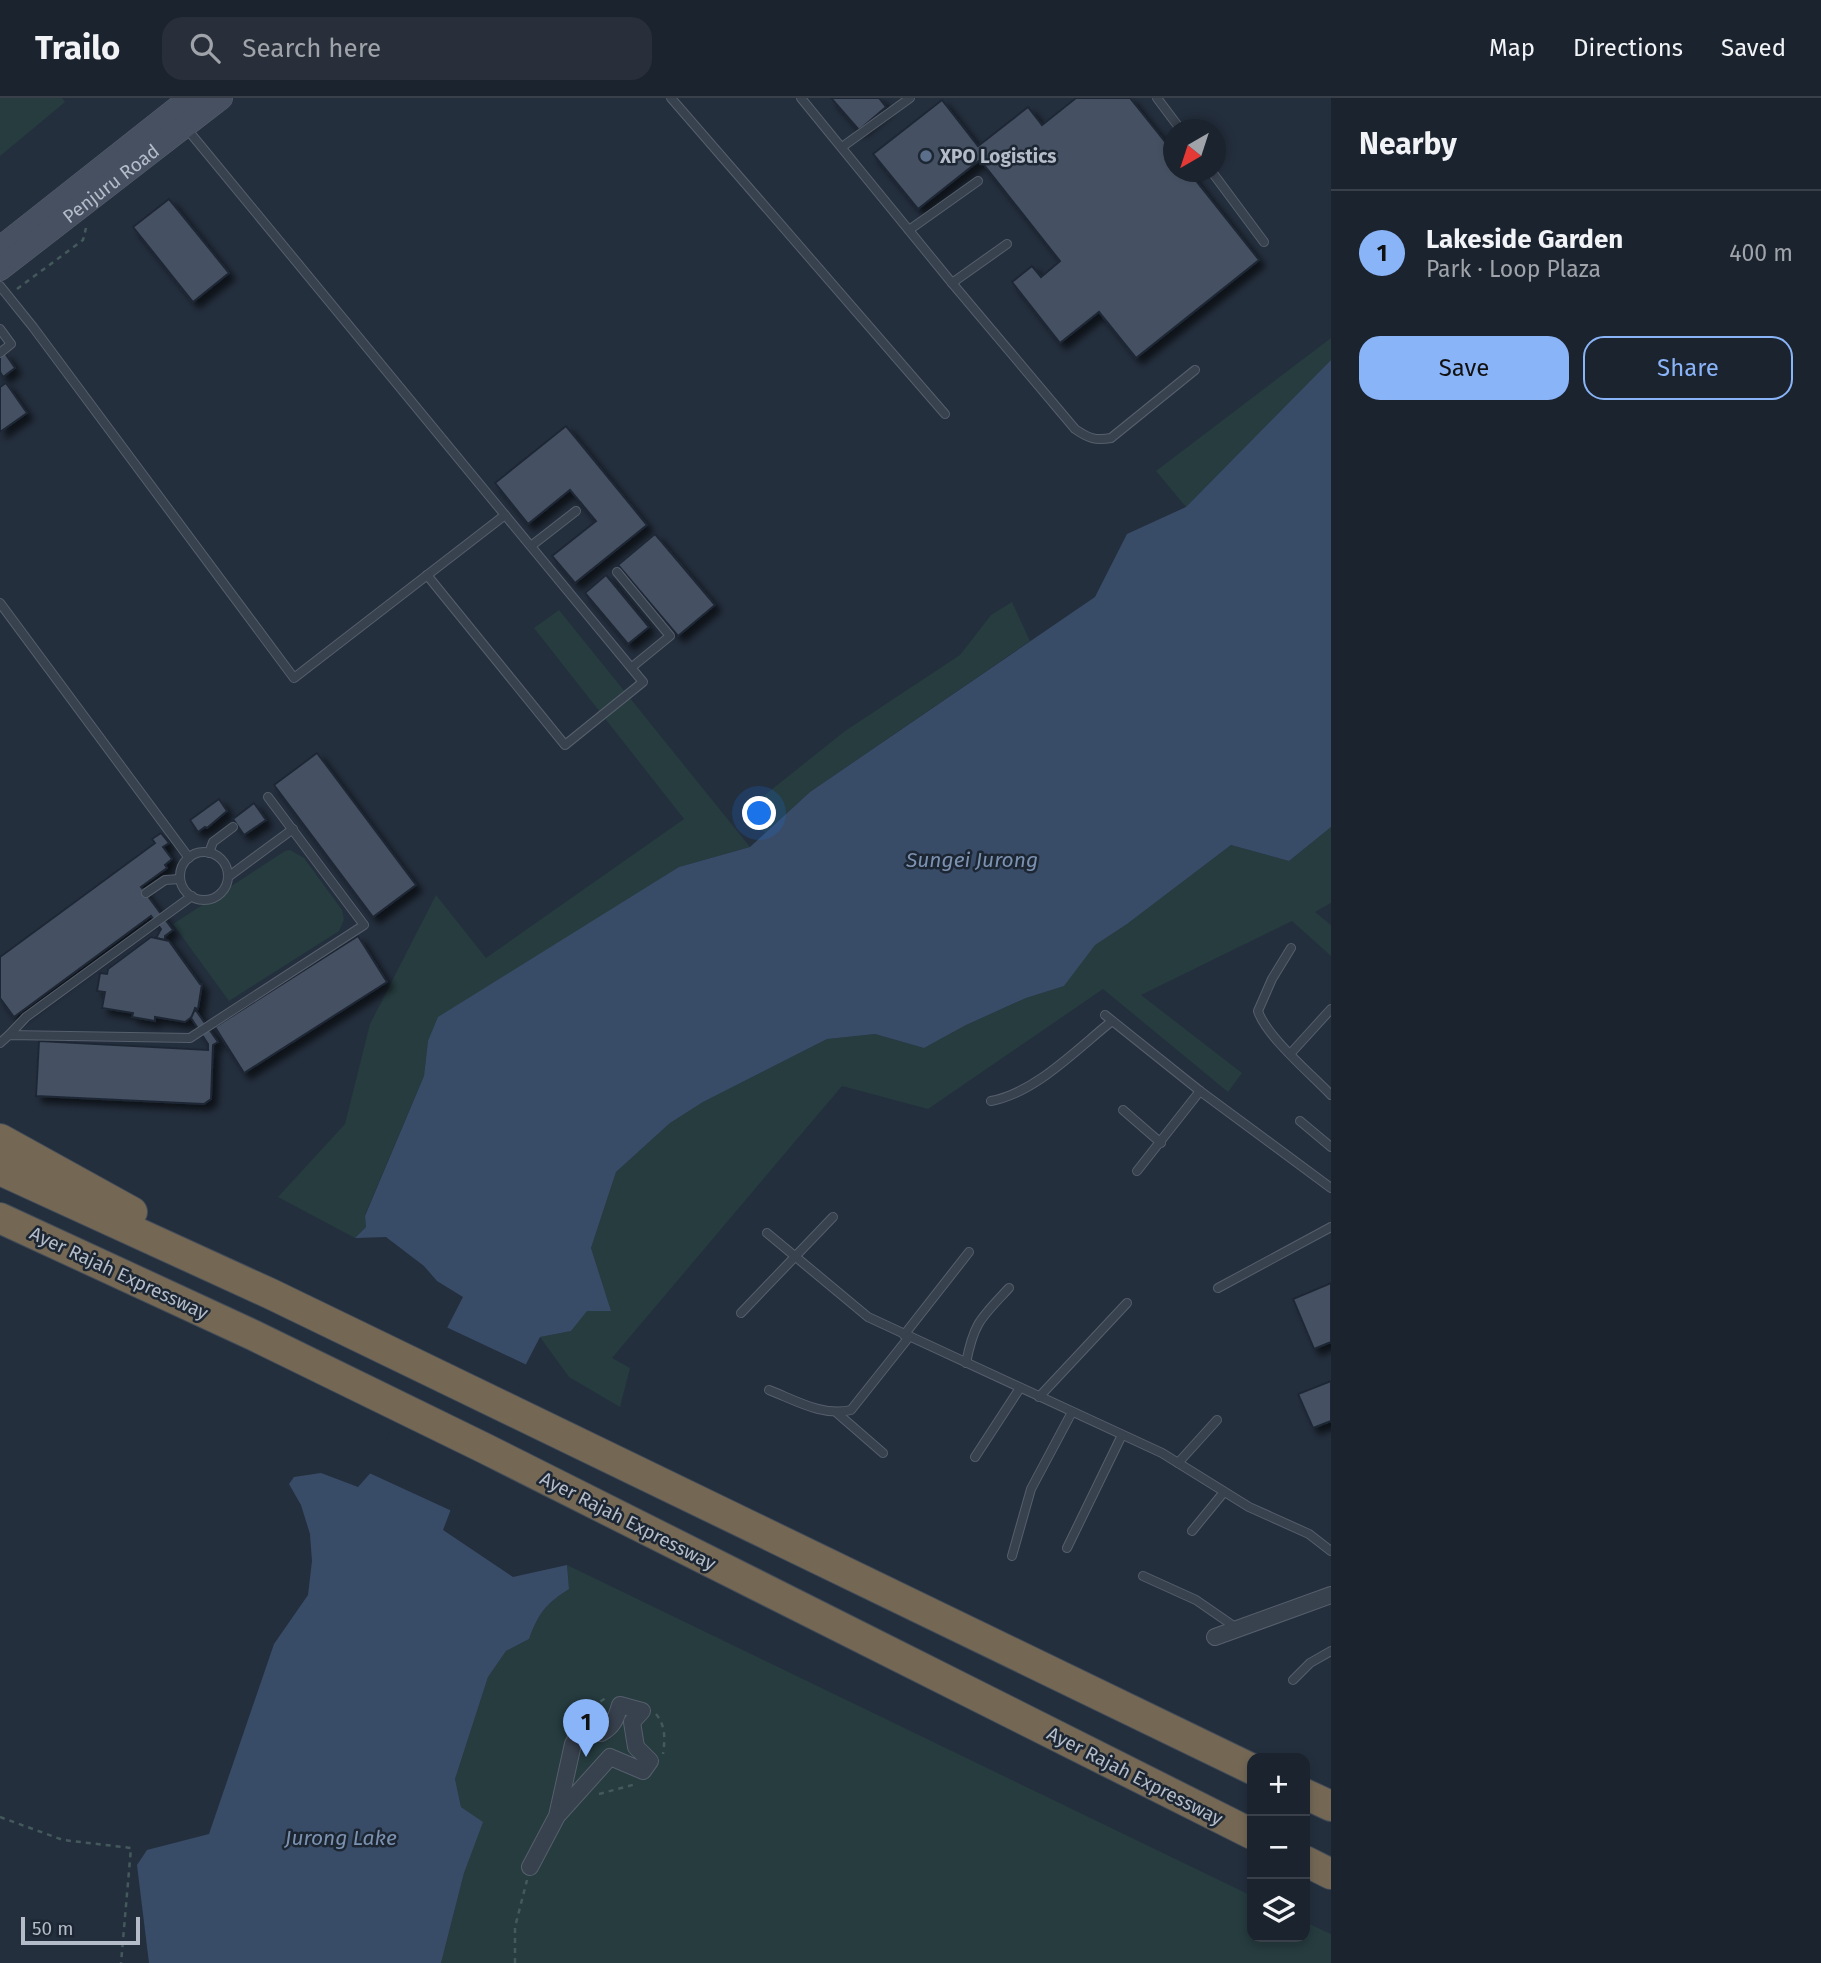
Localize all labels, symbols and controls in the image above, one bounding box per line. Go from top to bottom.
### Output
search box [162,17,652,80]
text: Trailo [35,28,120,68]
icon: search [186,29,224,67]
text: Search here [242,33,381,64]
text: Map [1489,34,1535,62]
text: Directions [1573,34,1683,62]
text: Saved [1721,34,1786,62]
north arrow [1163,119,1226,182]
text: Nearby [1359,126,1457,162]
street label: Penjuru Road [58,139,164,228]
place label: XPO Logistics [939,145,1056,168]
marker: XPO Logistics [918,148,934,164]
text: Lakeside Garden [1426,224,1623,255]
text: 1 [1377,239,1387,267]
text: 400 m [1729,239,1793,267]
text: Park · Loop Plaza [1426,255,1601,283]
button: Save [1359,336,1569,400]
button: Share [1583,336,1793,400]
your location [742,796,776,830]
water label: Sungei Jurong [905,847,1038,873]
street label: Ayer Rajah Expressway [26,1222,212,1325]
street label: Ayer Rajah Expressway [536,1467,720,1576]
pin: 1 [563,1699,609,1757]
street label: Ayer Rajah Expressway [1043,1722,1227,1831]
map controls [1247,1753,1310,1942]
button: + [1247,1753,1310,1816]
button: − [1247,1816,1310,1879]
water label: Jurong Lake [284,1825,397,1851]
button: layers [1247,1879,1310,1942]
scale bar [21,1914,140,1946]
text: 50 m [32,1917,73,1940]

